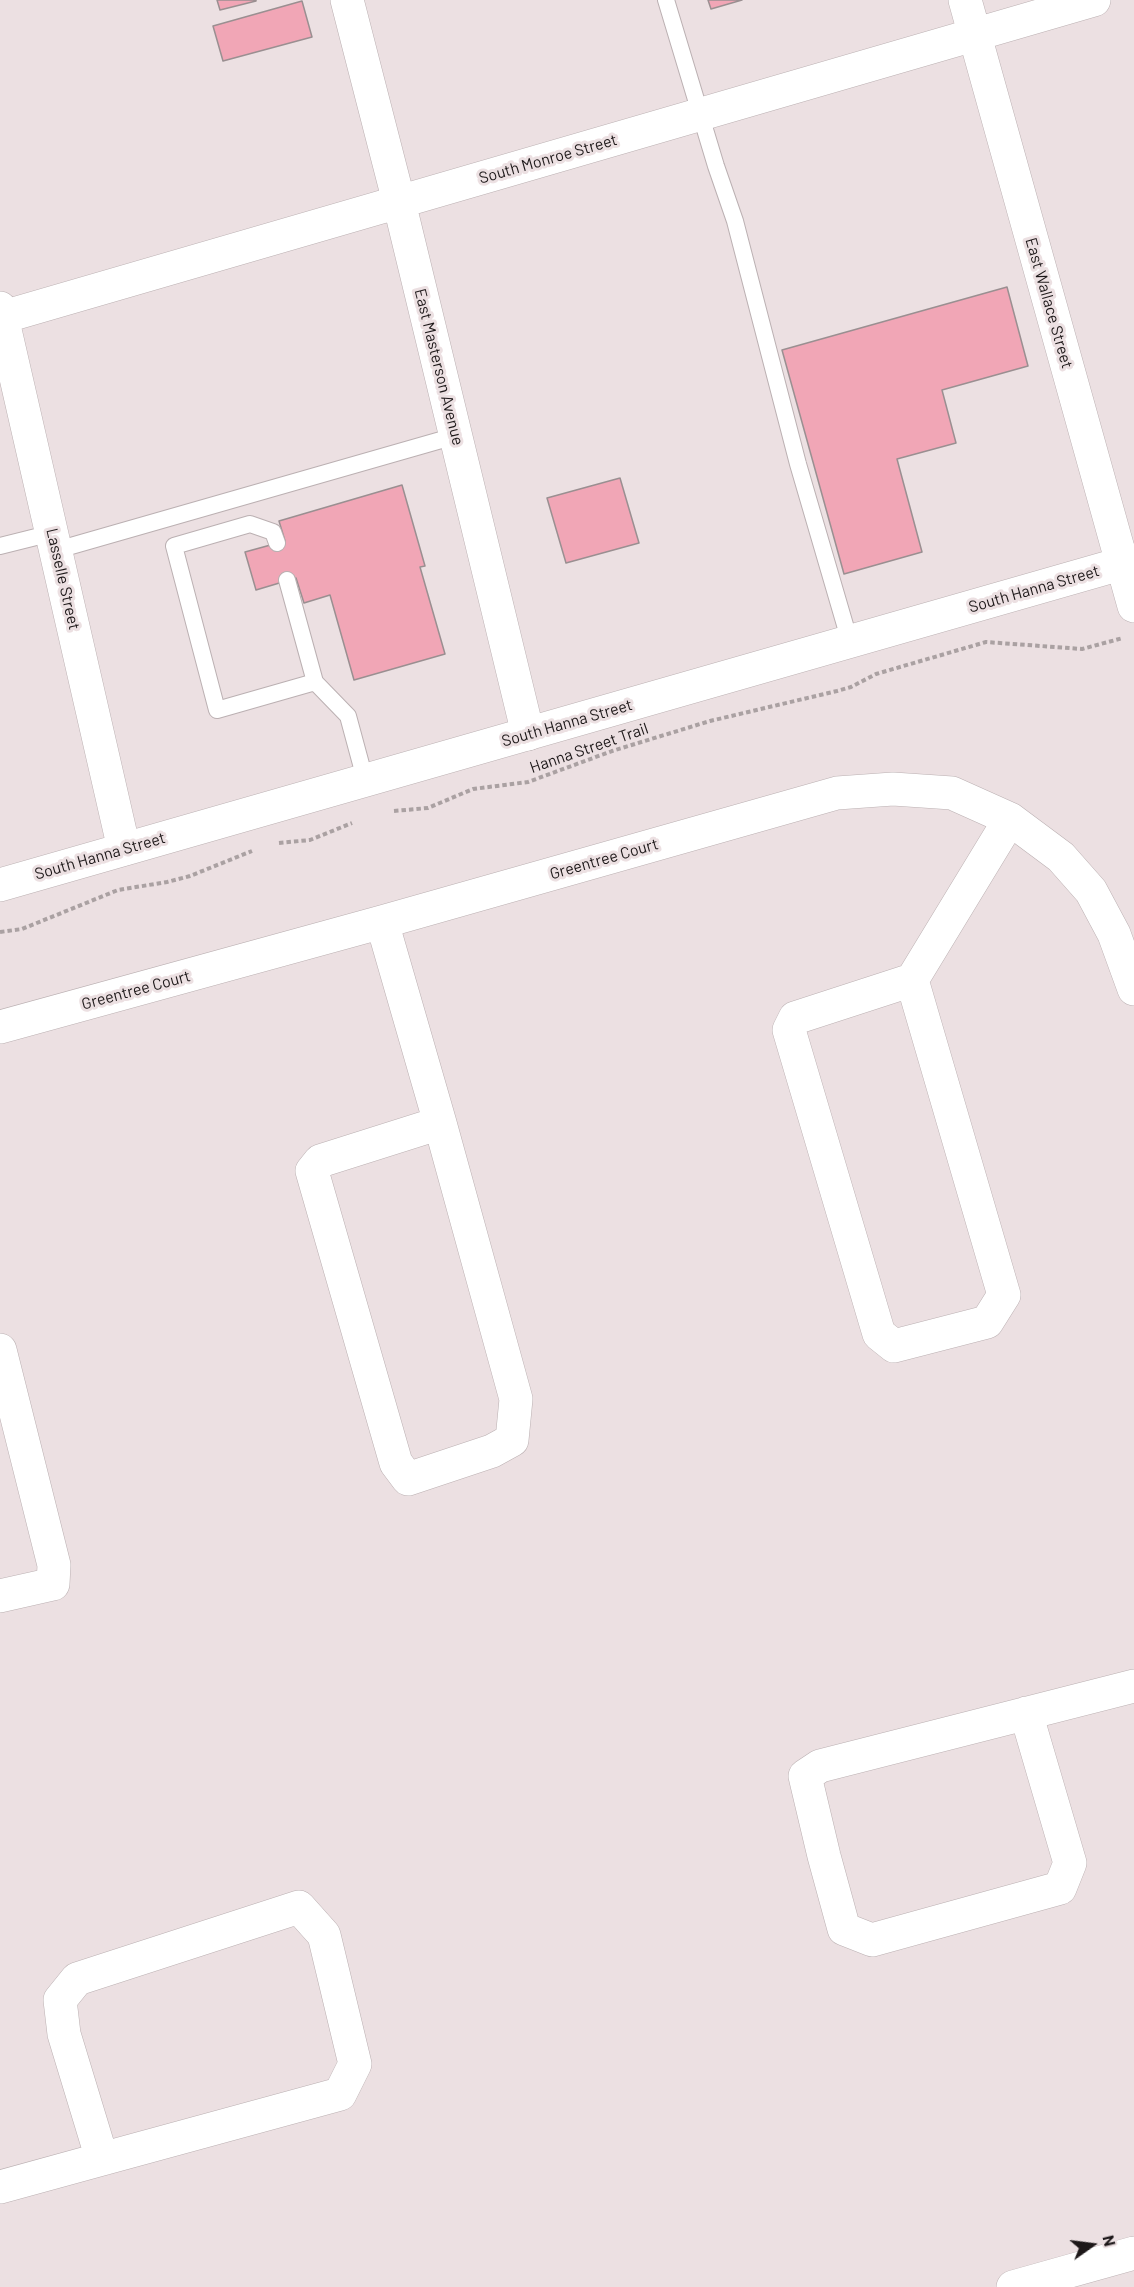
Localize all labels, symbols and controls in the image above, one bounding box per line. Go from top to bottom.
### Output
street label: South Monroe Street [477,130,619,188]
street label: East Wallace Street [1021,235,1077,371]
street label: East Masterson Avenue [410,287,468,447]
street label: Lasselle Street [42,526,84,632]
street label: South Hanna Street [966,561,1102,617]
street label: South Hanna Street [499,695,635,751]
street label: Hanna Street Trail [527,719,651,777]
street label: South Hanna Street [32,828,168,884]
street label: Greentree Court [548,834,660,884]
street label: Greentree Court [79,966,193,1014]
north arrow [1062,2215,1122,2275]
text: N [1099,2233,1120,2248]

